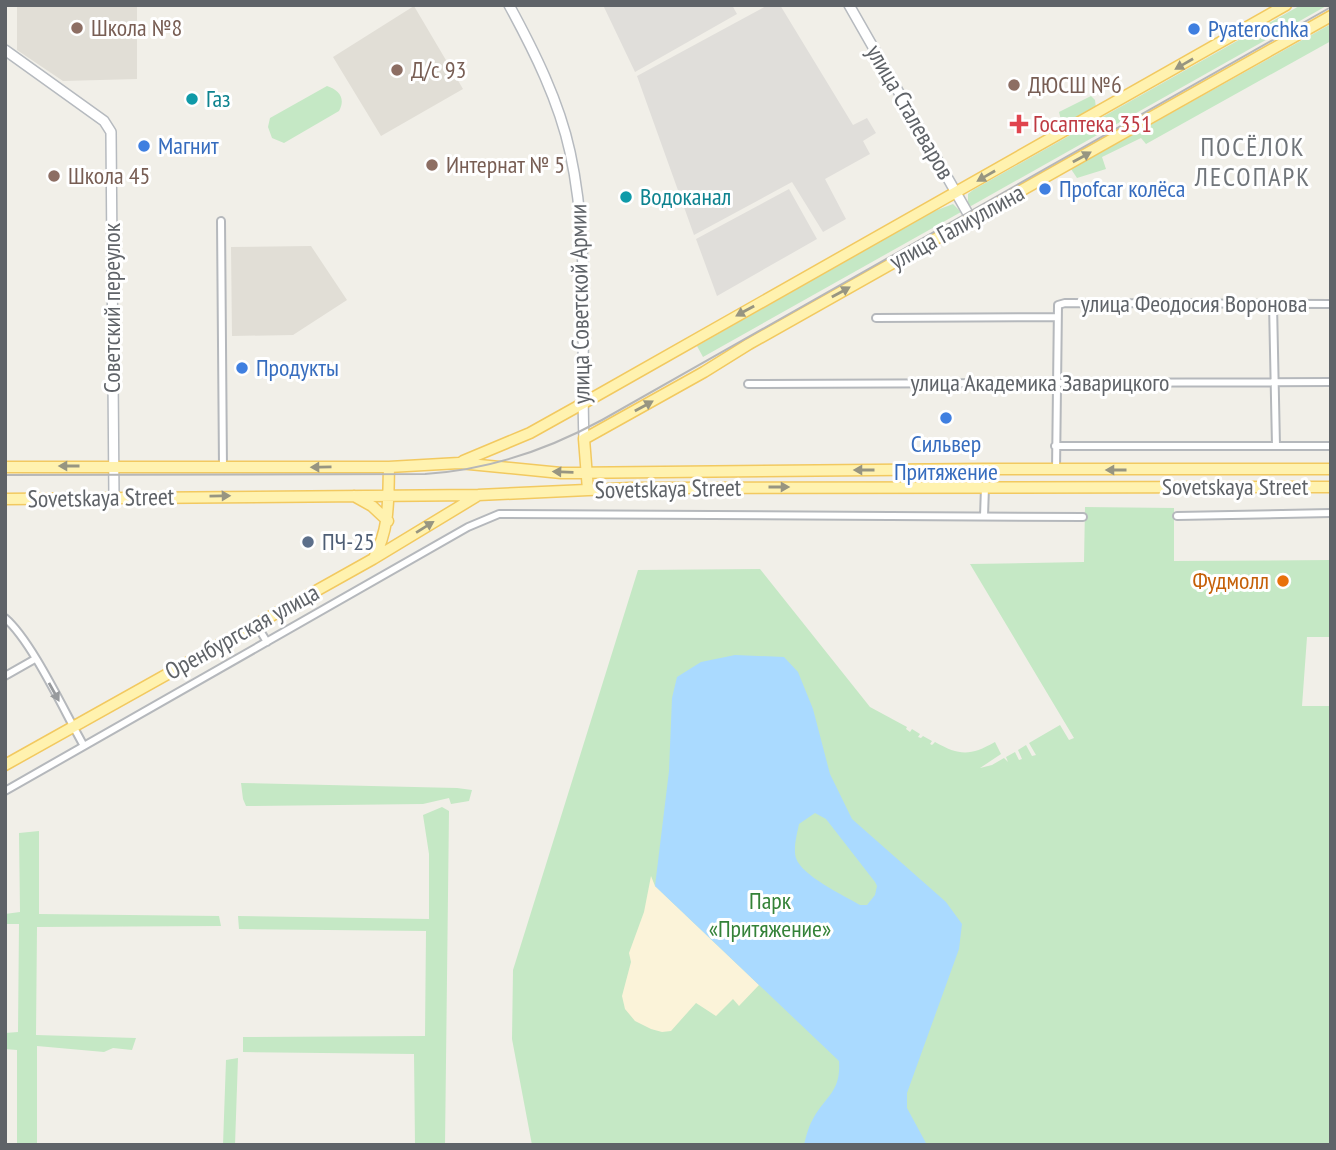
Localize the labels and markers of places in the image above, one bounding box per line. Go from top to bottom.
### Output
place label: Школа №8 [91,12,182,43]
place label: Pyaterochka [1208,13,1309,44]
marker: Школа №8 [69,20,85,36]
marker: Pyaterochka [1186,21,1202,37]
place label: Д/с 93 [411,54,466,85]
marker: Д/с 93 [389,62,405,78]
place label: ДЮСШ №6 [1028,69,1122,100]
marker: ДЮСШ №6 [1006,77,1022,93]
place label: Газ [206,83,230,114]
marker: Газ [184,91,200,107]
place label: Госаптека 351 [1033,108,1152,139]
marker: Госаптека 351 [1011,116,1027,132]
place label: Магнит [158,130,219,161]
marker: Магнит [136,138,152,154]
place label: Интернат № 5 [446,149,565,180]
marker: Интернат № 5 [424,157,440,173]
place label: Школа 45 [68,160,150,191]
marker: Школа 45 [46,168,62,184]
place label: Проfcar колёса [1059,173,1185,204]
place label: Водоканал [640,181,731,212]
marker: Проfcar колёса [1037,181,1053,197]
marker: Водоканал [618,189,634,205]
place label: Продукты [256,352,339,383]
marker: Продукты [234,360,250,376]
marker: Сильвер Притяжение [938,410,954,426]
place label: Сильвер Притяжение [894,428,998,487]
place label: ПЧ-25 [322,526,375,557]
marker: ПЧ-25 [300,534,316,550]
place label: Фудмолл [1192,565,1269,596]
marker: Фудмолл [1275,573,1291,589]

